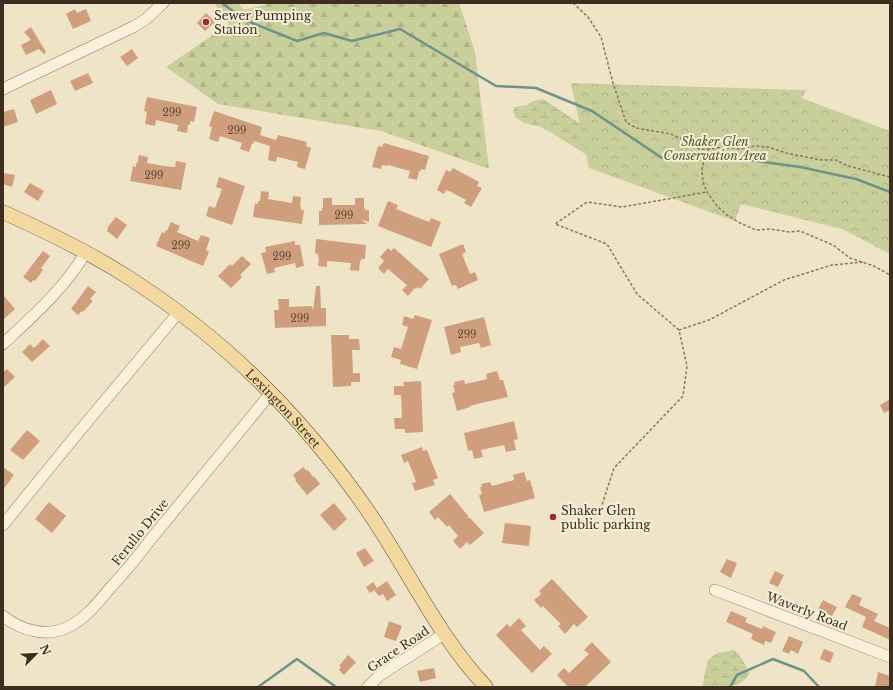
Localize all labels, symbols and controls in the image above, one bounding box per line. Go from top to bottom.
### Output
place label: Sewer Pumping Station [214,8,312,37]
marker: Sewer Pumping Station [201,17,211,27]
house number: 299 [162,106,182,119]
house number: 299 [227,124,247,137]
park label: Shaker Glen Conservation Area [664,134,767,163]
house number: 299 [144,169,164,182]
house number: 299 [334,209,354,222]
house number: 299 [171,239,191,252]
house number: 299 [272,250,292,263]
house number: 299 [290,312,310,325]
house number: 299 [457,328,477,341]
street label: Lexington Street [243,365,324,451]
street label: Ferullo Drive [109,495,172,568]
place label: Shaker Glen public parking [561,503,651,532]
marker: Shaker Glen public parking [548,512,558,522]
street label: Waverly Road [763,588,850,633]
street label: Grace Road [364,623,432,675]
north arrow [16,634,56,674]
text: N [37,642,54,658]

